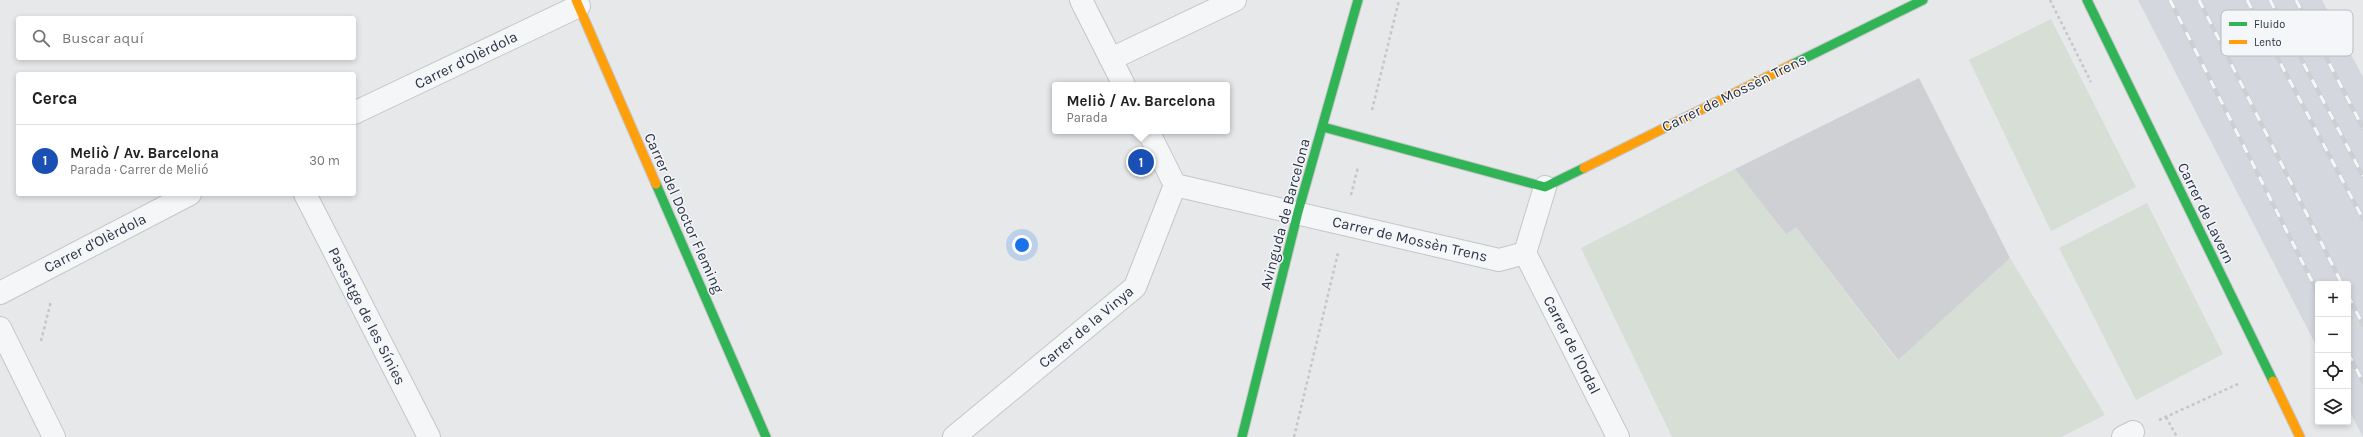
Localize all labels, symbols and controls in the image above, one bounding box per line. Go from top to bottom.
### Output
legend [2221,10,2353,56]
search box [16,16,356,60]
text: Fluido [2254,18,2285,31]
icon: search [30,27,52,49]
street label: Carrer d'Olèrdola [412,27,520,93]
text: Buscar aquí [62,29,144,47]
text: Lento [2254,36,2282,49]
street label: Carrer de Mossèn Trens [1659,50,1809,136]
popup [1052,82,1230,134]
text: Cerca [32,88,77,108]
text: Meliò / Av. Barcelona [1066,92,1216,110]
text: Parada [1066,110,1108,125]
street label: Carrer del Doctor Fleming [640,130,728,297]
street label: Avinguda de Barcelona [1256,136,1314,292]
text: Meliò / Av. Barcelona [70,144,219,162]
pin: 1 [1128,147,1154,177]
text: 1 [43,153,47,168]
text: 30 m [309,153,340,168]
street label: Carrer de Lavern [2174,160,2238,266]
text: Parada · Carrer de Melió [70,162,208,177]
street label: Carrer d'Olèrdola [41,209,149,277]
street label: Carrer de Mossèn Trens [1331,212,1489,266]
your location [1012,235,1032,255]
street label: Passatge de les Sínies [324,244,410,388]
map controls [2315,281,2351,425]
button: + [2315,281,2351,317]
street label: Carrer de la Vinya [1035,282,1137,372]
street label: Carrer de l'Ordal [1540,293,1604,397]
button: − [2315,317,2351,353]
button: locate [2315,353,2351,389]
button: layers [2315,389,2351,425]

